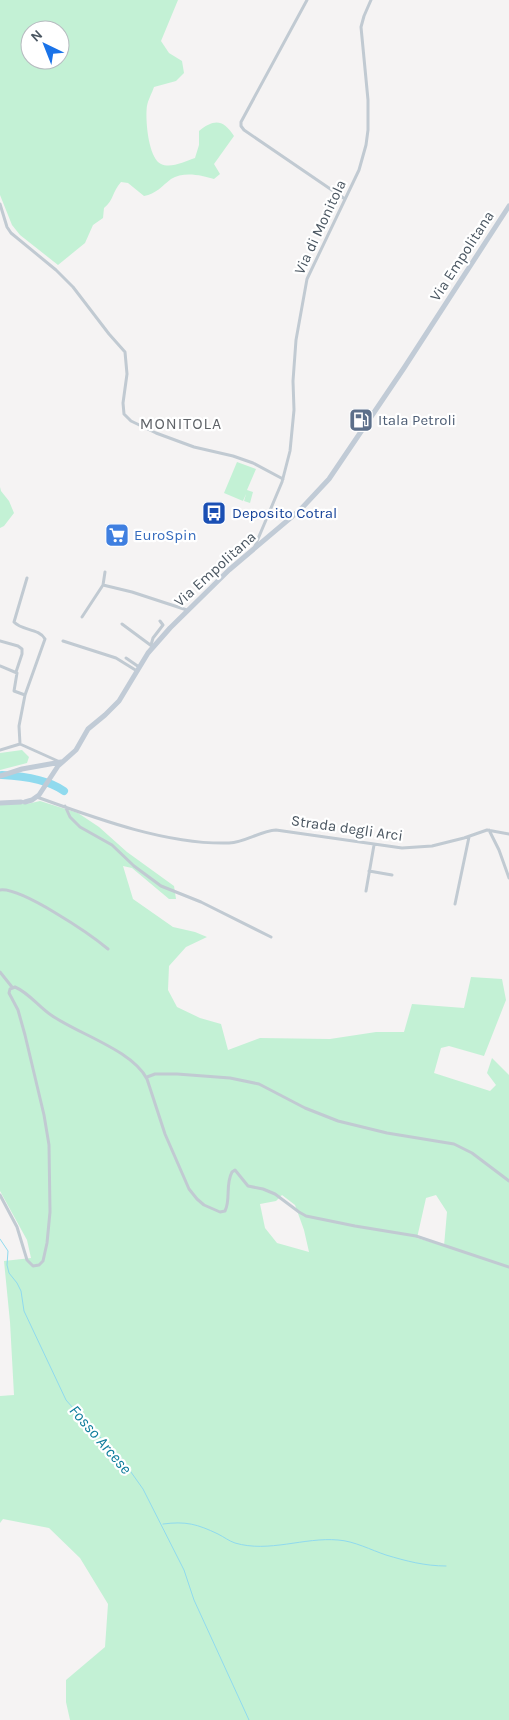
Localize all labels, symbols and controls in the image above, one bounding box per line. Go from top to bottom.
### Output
north arrow [20,20,70,70]
text: N [27,26,46,46]
street label: Via di Monitola [290,177,350,277]
street label: Via Empolitana [426,207,498,305]
fuel station icon: Itala Petroli [348,407,374,433]
place label: Itala Petroli [378,411,456,429]
district label: MONITOLA [140,414,222,433]
bus stop icon: Deposito Cotral [201,500,227,526]
place label: Deposito Cotral [232,504,337,522]
supermarket icon: EuroSpin [104,522,130,548]
place label: EuroSpin [134,526,197,544]
street label: Via Empolitana [170,528,260,610]
street label: Strada degli Arci [290,811,404,845]
water label: Fosso Arcese [66,1401,136,1478]

